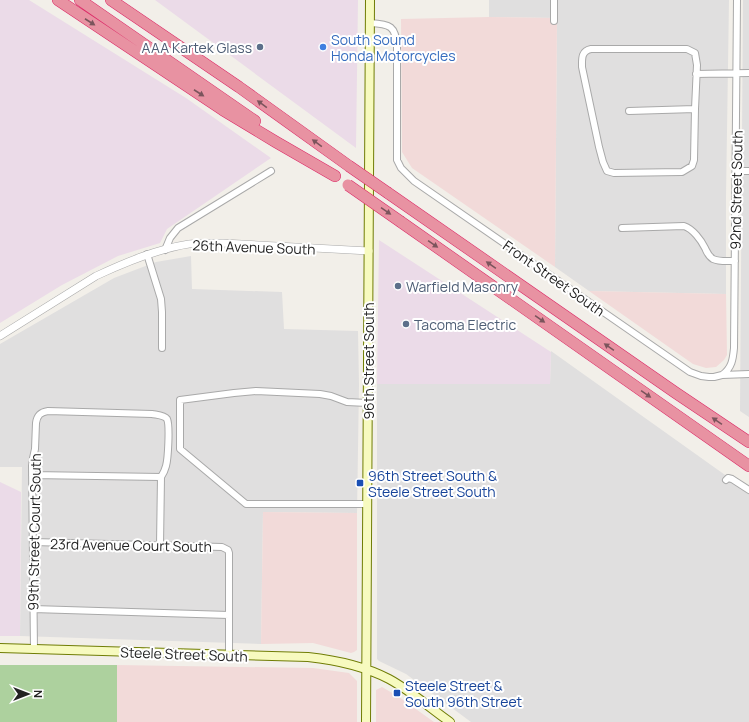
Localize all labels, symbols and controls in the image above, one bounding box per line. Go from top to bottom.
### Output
one-way arrow [85,18,95,26]
place label: South Sound Honda Motorcycles [331,30,455,65]
place label: AAA Kartek Glass [142,38,252,57]
marker: AAA Kartek Glass [255,42,265,52]
marker: South Sound Honda Motorcycles [318,42,328,52]
one-way arrow [194,89,204,97]
one-way arrow [257,100,267,108]
street label: 92nd Street South [725,130,747,250]
one-way arrow [312,139,322,147]
one-way arrow [381,207,391,215]
street label: 26th Avenue South [192,235,316,259]
street label: Front Street South [499,236,609,320]
one-way arrow [428,240,439,248]
one-way arrow [486,261,496,269]
place label: Warfield Masonry [406,277,519,296]
marker: Warfield Masonry [393,281,403,291]
street label: 96th Street South [359,302,378,420]
place label: Tacoma Electric [414,315,517,334]
one-way arrow [535,315,545,323]
marker: Tacoma Electric [401,319,411,329]
one-way arrow [604,343,615,351]
one-way arrow [641,390,651,398]
one-way arrow [711,417,722,424]
street label: 99th Street Court South [23,453,45,611]
place label: 96th Street South & Steele Street South [368,466,497,501]
marker: 96th Street South & Steele Street South [355,478,365,488]
street label: 23rd Avenue Court South [50,534,212,556]
street label: Steele Street South [120,642,248,666]
north arrow [8,674,48,714]
place label: Steele Street & South 96th Street [405,676,523,711]
marker: Steele Street & South 96th Street [392,688,402,698]
text: N [31,690,46,698]

